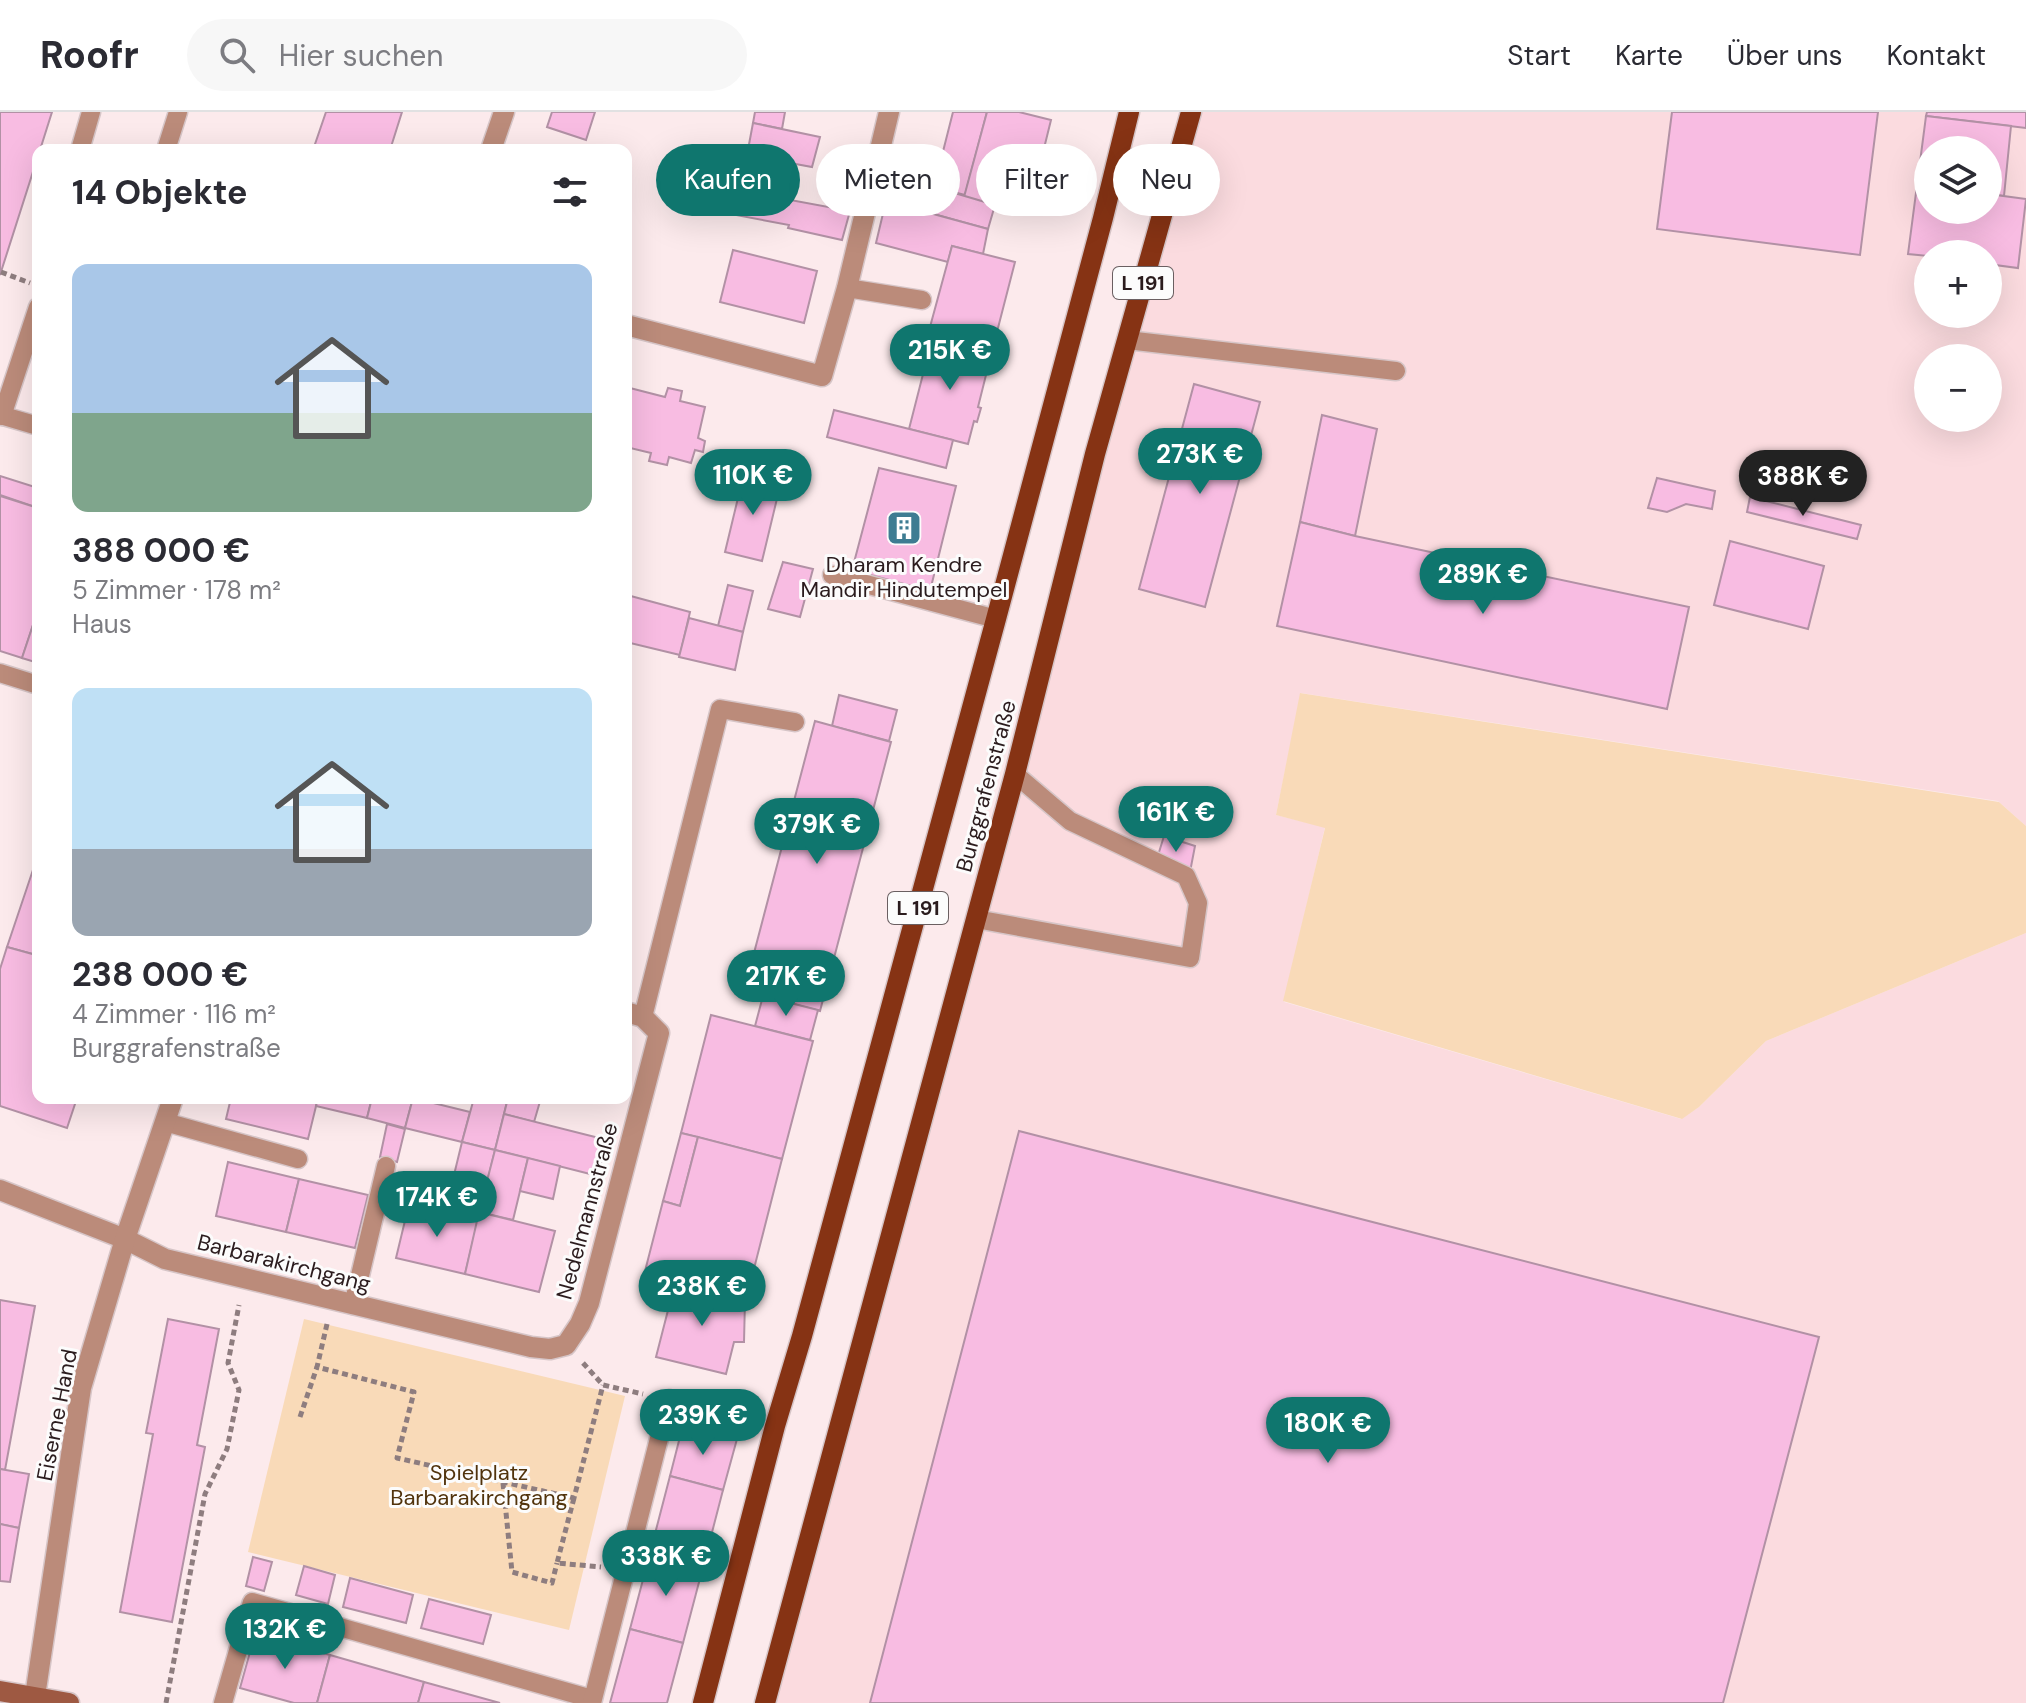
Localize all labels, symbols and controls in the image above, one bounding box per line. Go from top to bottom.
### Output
search box [187,19,747,91]
text: Roofr [40,30,139,80]
icon: search [215,33,259,77]
text: Hier suchen [279,36,444,75]
text: Start [1507,37,1571,74]
text: Karte [1615,37,1683,74]
text: Über uns [1727,37,1843,74]
text: Kontakt [1887,37,1986,74]
map controls [1914,136,2002,432]
button: layers [1914,136,2002,224]
chip: Kaufen [656,144,800,216]
chip: Mieten [816,144,960,216]
chip: Filter [976,144,1097,216]
chip: Neu [1113,144,1220,216]
text: 14 Objekte [72,170,248,215]
icon: filters [548,170,592,214]
button: + [1914,240,2002,328]
road number: L 191 [1113,267,1173,299]
icon: home [260,316,404,460]
pin: 215K € [885,324,1015,392]
text: 215K € [908,333,992,367]
button: − [1914,344,2002,432]
pin: 273K € [1135,428,1265,496]
text: 273K € [1156,437,1244,471]
pin: 110K € [688,449,818,517]
pin: 388K € [1738,450,1868,518]
text: 110K € [713,458,793,492]
text: 388K € [1757,459,1849,493]
building icon: Dharam Kendre Mandir Hindutempel [885,509,923,547]
text: 388 000 € [72,528,250,573]
pin: 289K € [1418,548,1548,616]
place label: Dharam Kendre Mandir Hindutempel [800,550,1008,604]
text: 289K € [1438,557,1528,591]
text: 5 Zimmer · 178 m² [72,573,281,607]
text: Haus [72,607,132,641]
street label: Burggrafenstraße [949,697,1023,875]
icon: home [260,740,404,884]
pin: 161K € [1111,786,1241,854]
text: 161K € [1136,795,1216,829]
pin: 379K € [752,798,882,866]
text: 379K € [772,807,862,841]
road number: L 191 [888,892,948,924]
pin: 217K € [721,950,851,1018]
text: 238 000 € [72,952,248,997]
text: 217K € [745,959,827,993]
text: 4 Zimmer · 116 m² [72,997,276,1031]
text: Burggrafenstraße [72,1031,281,1065]
street label: Nedelmannstraße [549,1119,625,1303]
pin: 174K € [372,1171,502,1239]
text: 174K € [396,1180,478,1214]
street label: Barbarakirchgang [194,1227,374,1299]
pin: 238K € [637,1260,767,1328]
text: 238K € [657,1269,747,1303]
street label: Eiserne Hand [30,1347,84,1483]
pin: 239K € [638,1389,768,1457]
pin: 180K € [1263,1397,1393,1465]
text: 239K € [658,1398,748,1432]
text: 180K € [1284,1406,1372,1440]
park label: Spielplatz Barbarakirchgang [390,1458,568,1512]
pin: 338K € [601,1530,731,1598]
text: 338K € [620,1539,712,1573]
pin: 132K € [220,1603,350,1671]
text: 132K € [243,1612,327,1646]

